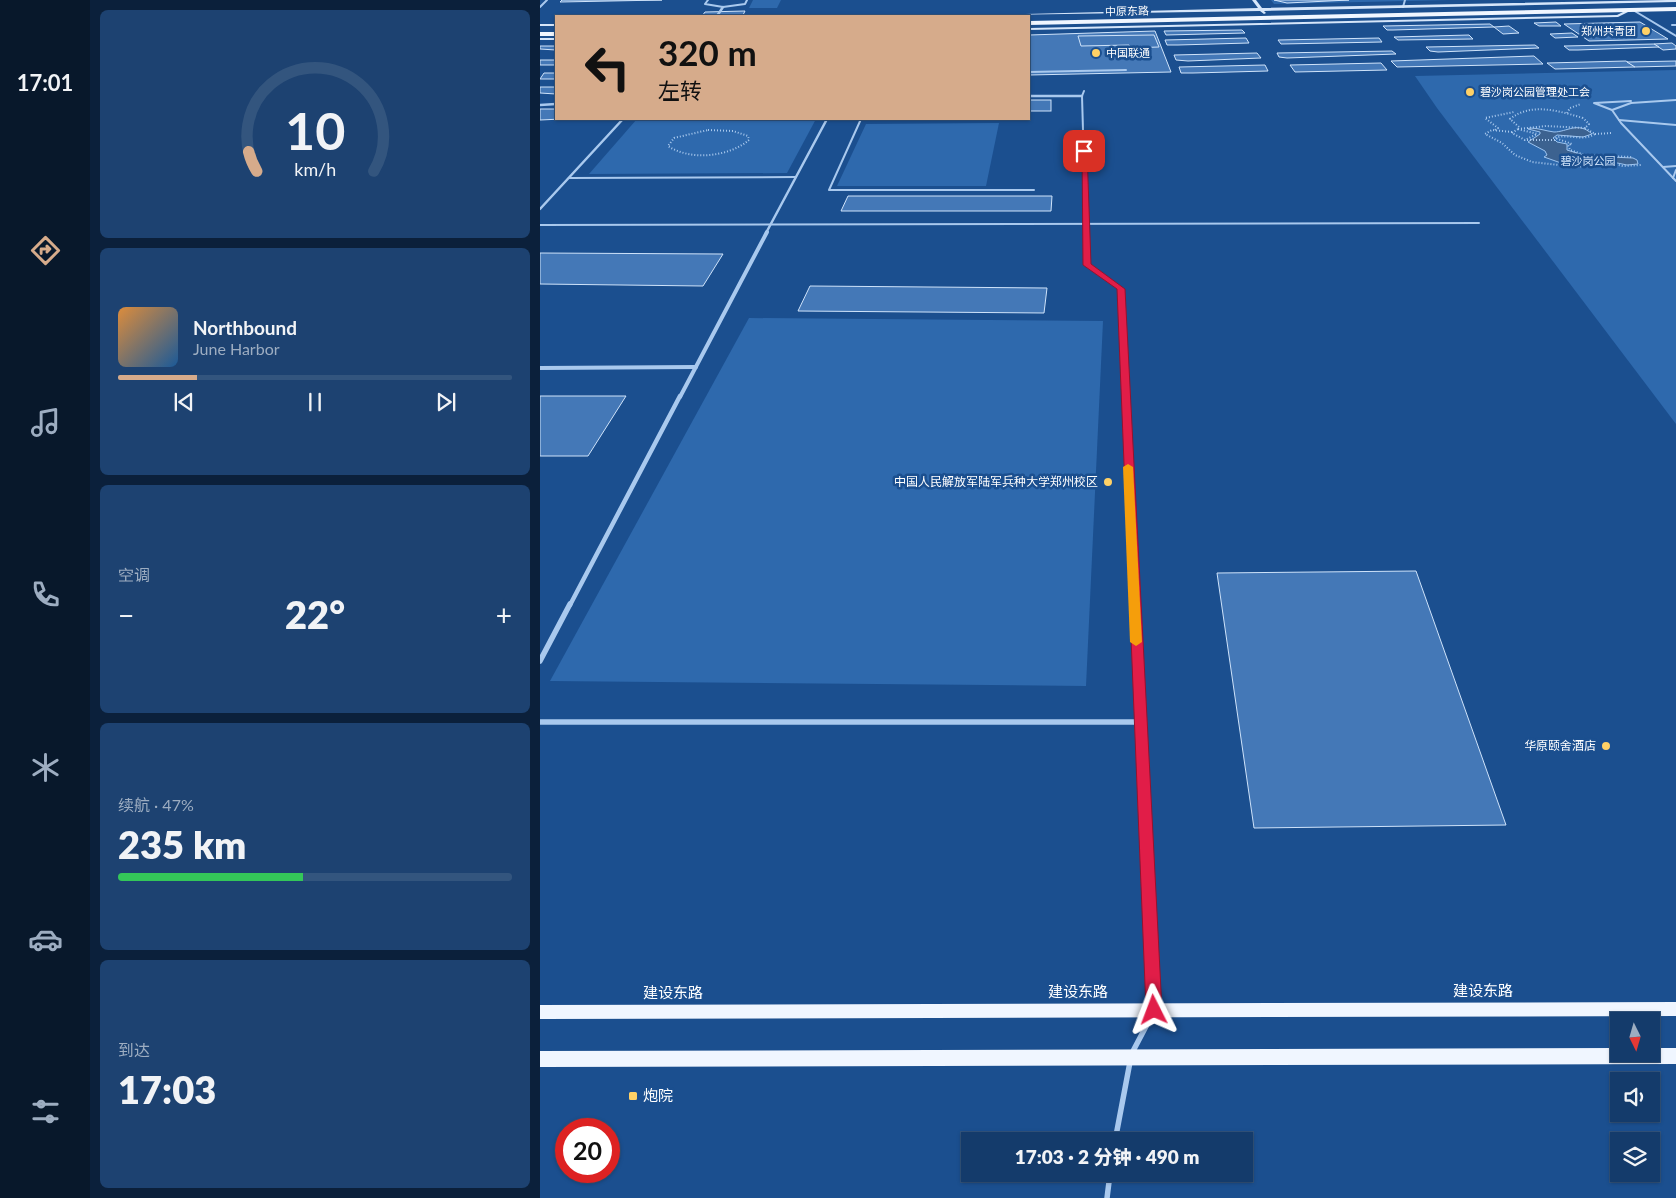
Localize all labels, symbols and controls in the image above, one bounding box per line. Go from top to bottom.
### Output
street label: 中原东路 [1105,4,1149,17]
place label: 郑州共青团 [1581,24,1636,37]
marker: 郑州共青团 [1640,25,1652,37]
text: 320 m [658,31,757,73]
icon: left [575,35,640,100]
place label: 中国联通 [1106,46,1150,59]
marker: 中国联通 [1090,47,1102,59]
text: 17:01 [17,69,73,96]
text: 左转 [658,77,702,104]
place label: 碧沙岗公园管理处工会 [1480,85,1590,98]
marker: 碧沙岗公园管理处工会 [1464,86,1476,98]
text: 10 [285,99,345,161]
pin [1063,130,1105,172]
icon: arrive [1070,137,1098,165]
park label: 碧沙岗公园 [1561,154,1616,167]
text: km/h [294,158,336,180]
icon: directions [28,233,63,268]
text: Northbound [193,316,297,339]
text: June Harbor [193,339,280,358]
icon: previous [170,388,198,416]
icon: pause [301,388,329,416]
icon: next [432,388,460,416]
icon: music [28,405,63,440]
place label: 中国人民解放军陆军兵种大学郑州校区 [894,474,1098,489]
marker: 中国人民解放军陆军兵种大学郑州校区 [1102,476,1114,488]
text: 空调 [118,565,150,584]
icon: phone [28,577,63,612]
text: 22° [285,591,345,637]
text: − [118,598,134,632]
text: + [496,598,512,632]
place label: 华原颐舍酒店 [1524,738,1596,753]
marker: 华原颐舍酒店 [1600,740,1612,752]
icon: climate [28,750,63,785]
text: 续航 · 47% [118,795,194,814]
text: 235 km [118,821,246,867]
icon: car [28,922,63,957]
street label: 建设东路 [1453,981,1513,999]
street label: 建设东路 [1048,982,1108,1000]
street label: 建设东路 [643,983,703,1001]
position arrow [1127,983,1179,1035]
north arrow [1610,1012,1660,1062]
map controls [1610,1012,1660,1182]
text: 到达 [118,1040,150,1059]
text: 17:03 [118,1066,216,1112]
button: sound [1610,1072,1660,1122]
place label: 炮院 [643,1086,673,1104]
marker: 炮院 [627,1090,639,1102]
icon: filters [28,1094,63,1129]
speed limit sign: 20 [555,1118,620,1183]
button: layers [1610,1132,1660,1182]
text: 17:03 · 2 分钟 · 490 m [1015,1145,1199,1168]

